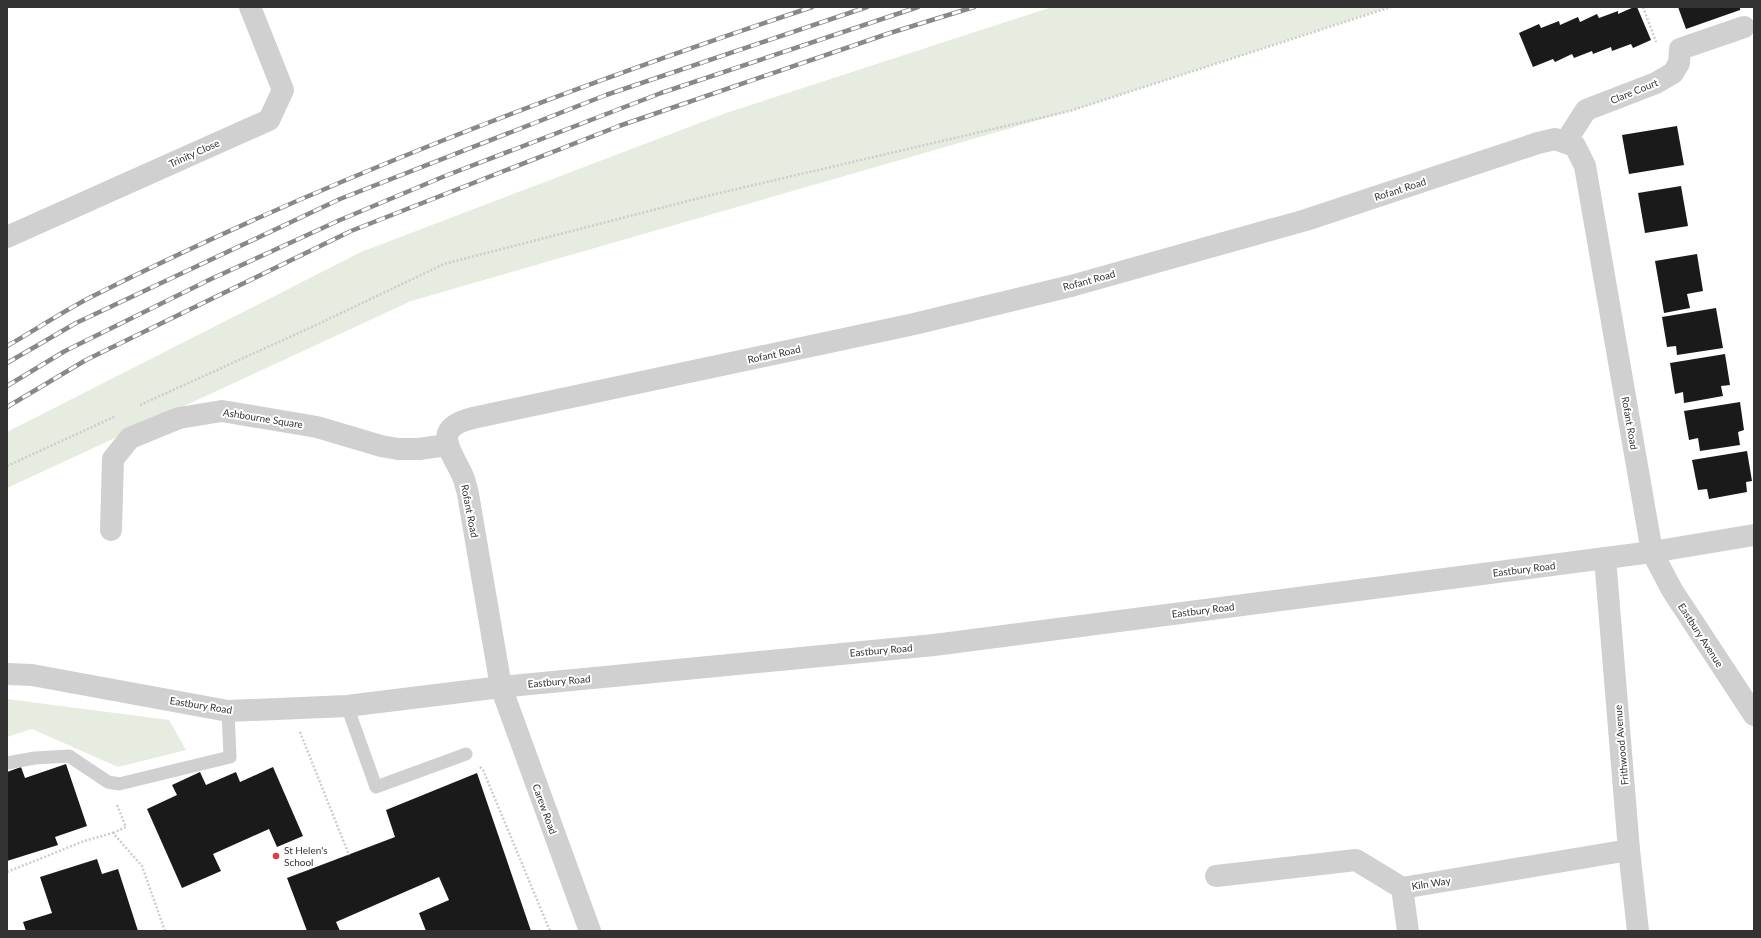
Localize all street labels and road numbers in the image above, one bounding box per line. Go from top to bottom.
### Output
street label: Clare Court [1608,76,1660,106]
street label: Trinity Close [167,136,221,170]
street label: Rofant Road [1373,175,1427,203]
street label: Rofant Road [1061,267,1117,293]
street label: Rofant Road [746,343,802,365]
street label: Rofant Road [1619,395,1641,451]
street label: Ashbourne Square [222,406,304,430]
street label: Rofant Road [459,483,481,539]
street label: Eastbury Road [1492,559,1556,579]
street label: Eastbury Road [1171,600,1235,620]
street label: Eastbury Avenue [1676,601,1726,669]
street label: Eastbury Road [849,641,913,659]
street label: Eastbury Road [527,672,591,690]
street label: Eastbury Road [169,694,233,716]
street label: Frithwood Avenue [1612,704,1630,786]
street label: Carew Road [530,782,560,836]
street label: Kiln Way [1411,874,1452,892]

